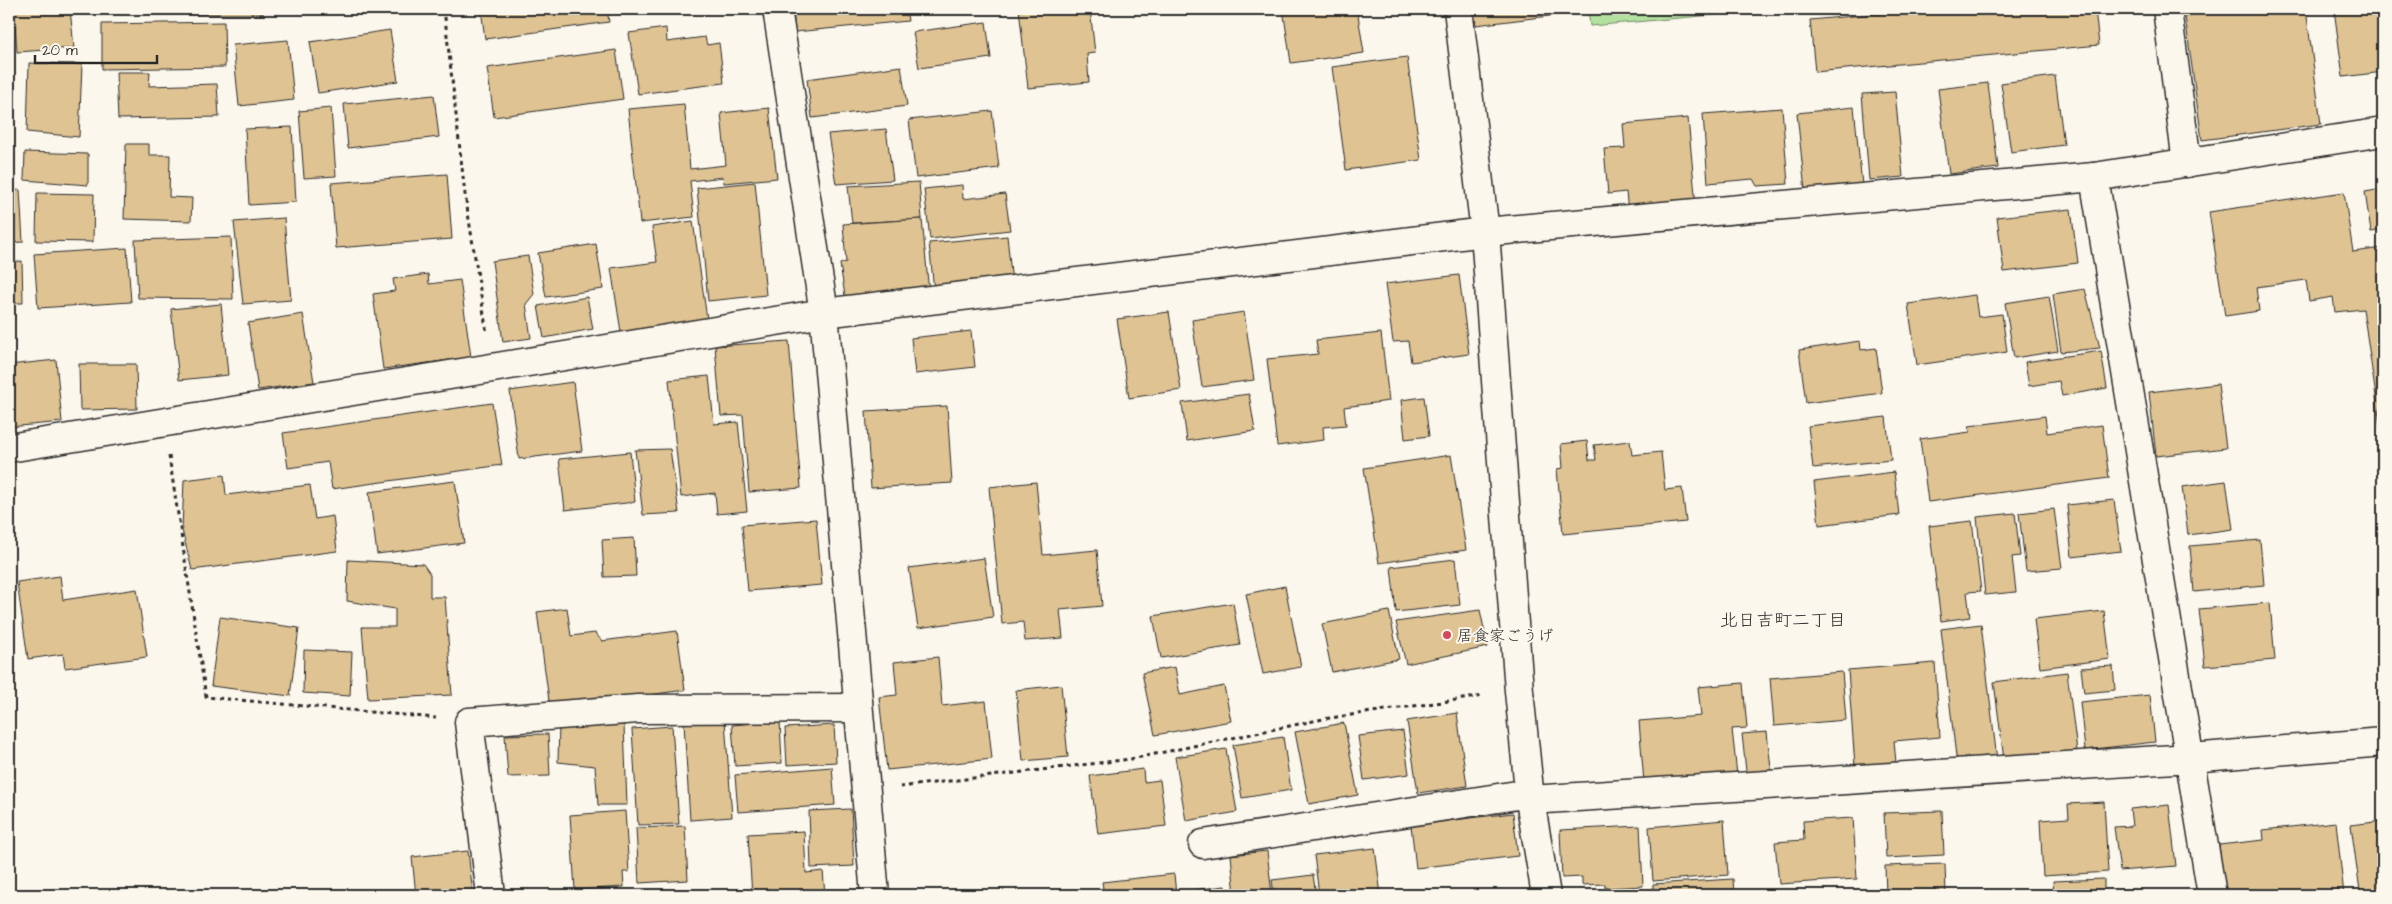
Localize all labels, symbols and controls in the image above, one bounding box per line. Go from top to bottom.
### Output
scale bar [35,32,158,64]
text: 20 m [42,40,78,61]
district label: 北日吉町二丁目 [1720,608,1846,633]
place label: 居食家ごうげ [1457,625,1554,647]
marker: 居食家ごうげ [1441,629,1453,641]

